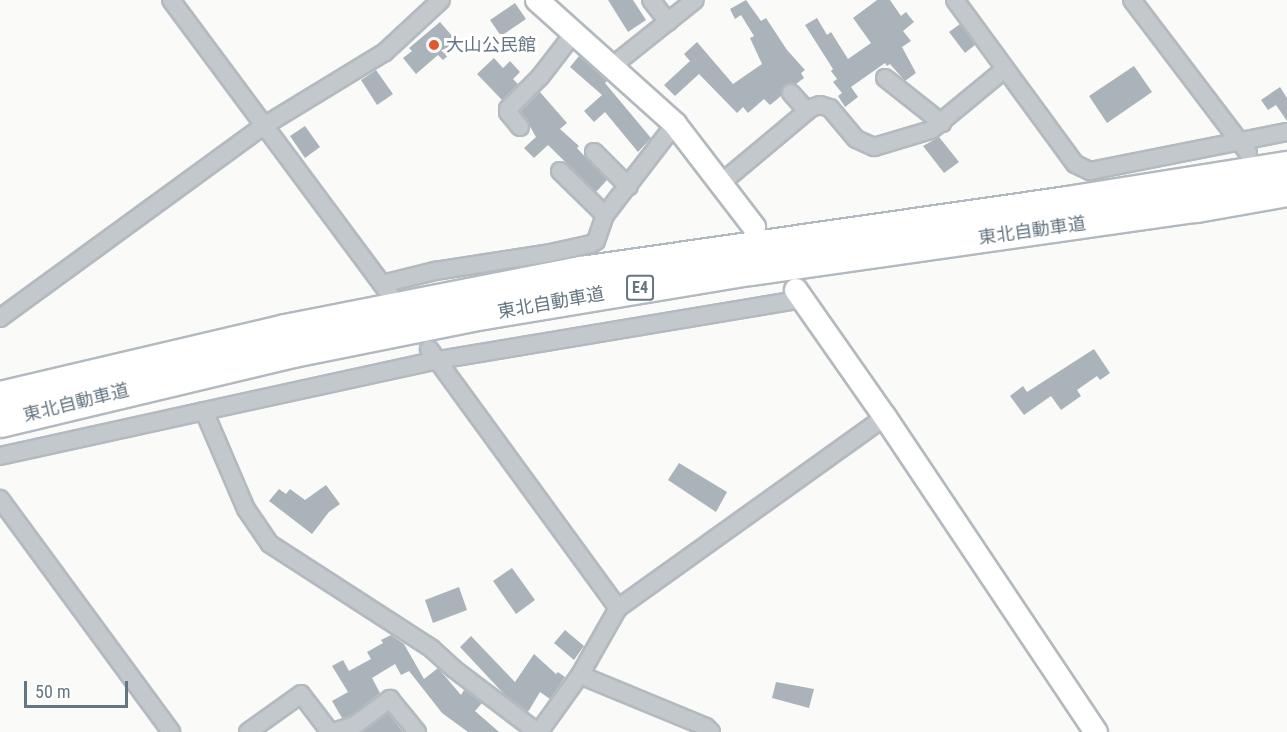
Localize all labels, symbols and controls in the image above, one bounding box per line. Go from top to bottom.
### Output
place label: 大山公民館 [446,34,536,56]
marker: 大山公民館 [427,38,441,52]
street label: 東北自動車道 [977,213,1087,249]
road number: E4 [625,275,655,301]
street label: 東北自動車道 [496,283,606,323]
street label: 東北自動車道 [21,379,131,427]
scale bar [27,669,130,707]
text: 50 m [35,681,70,702]

